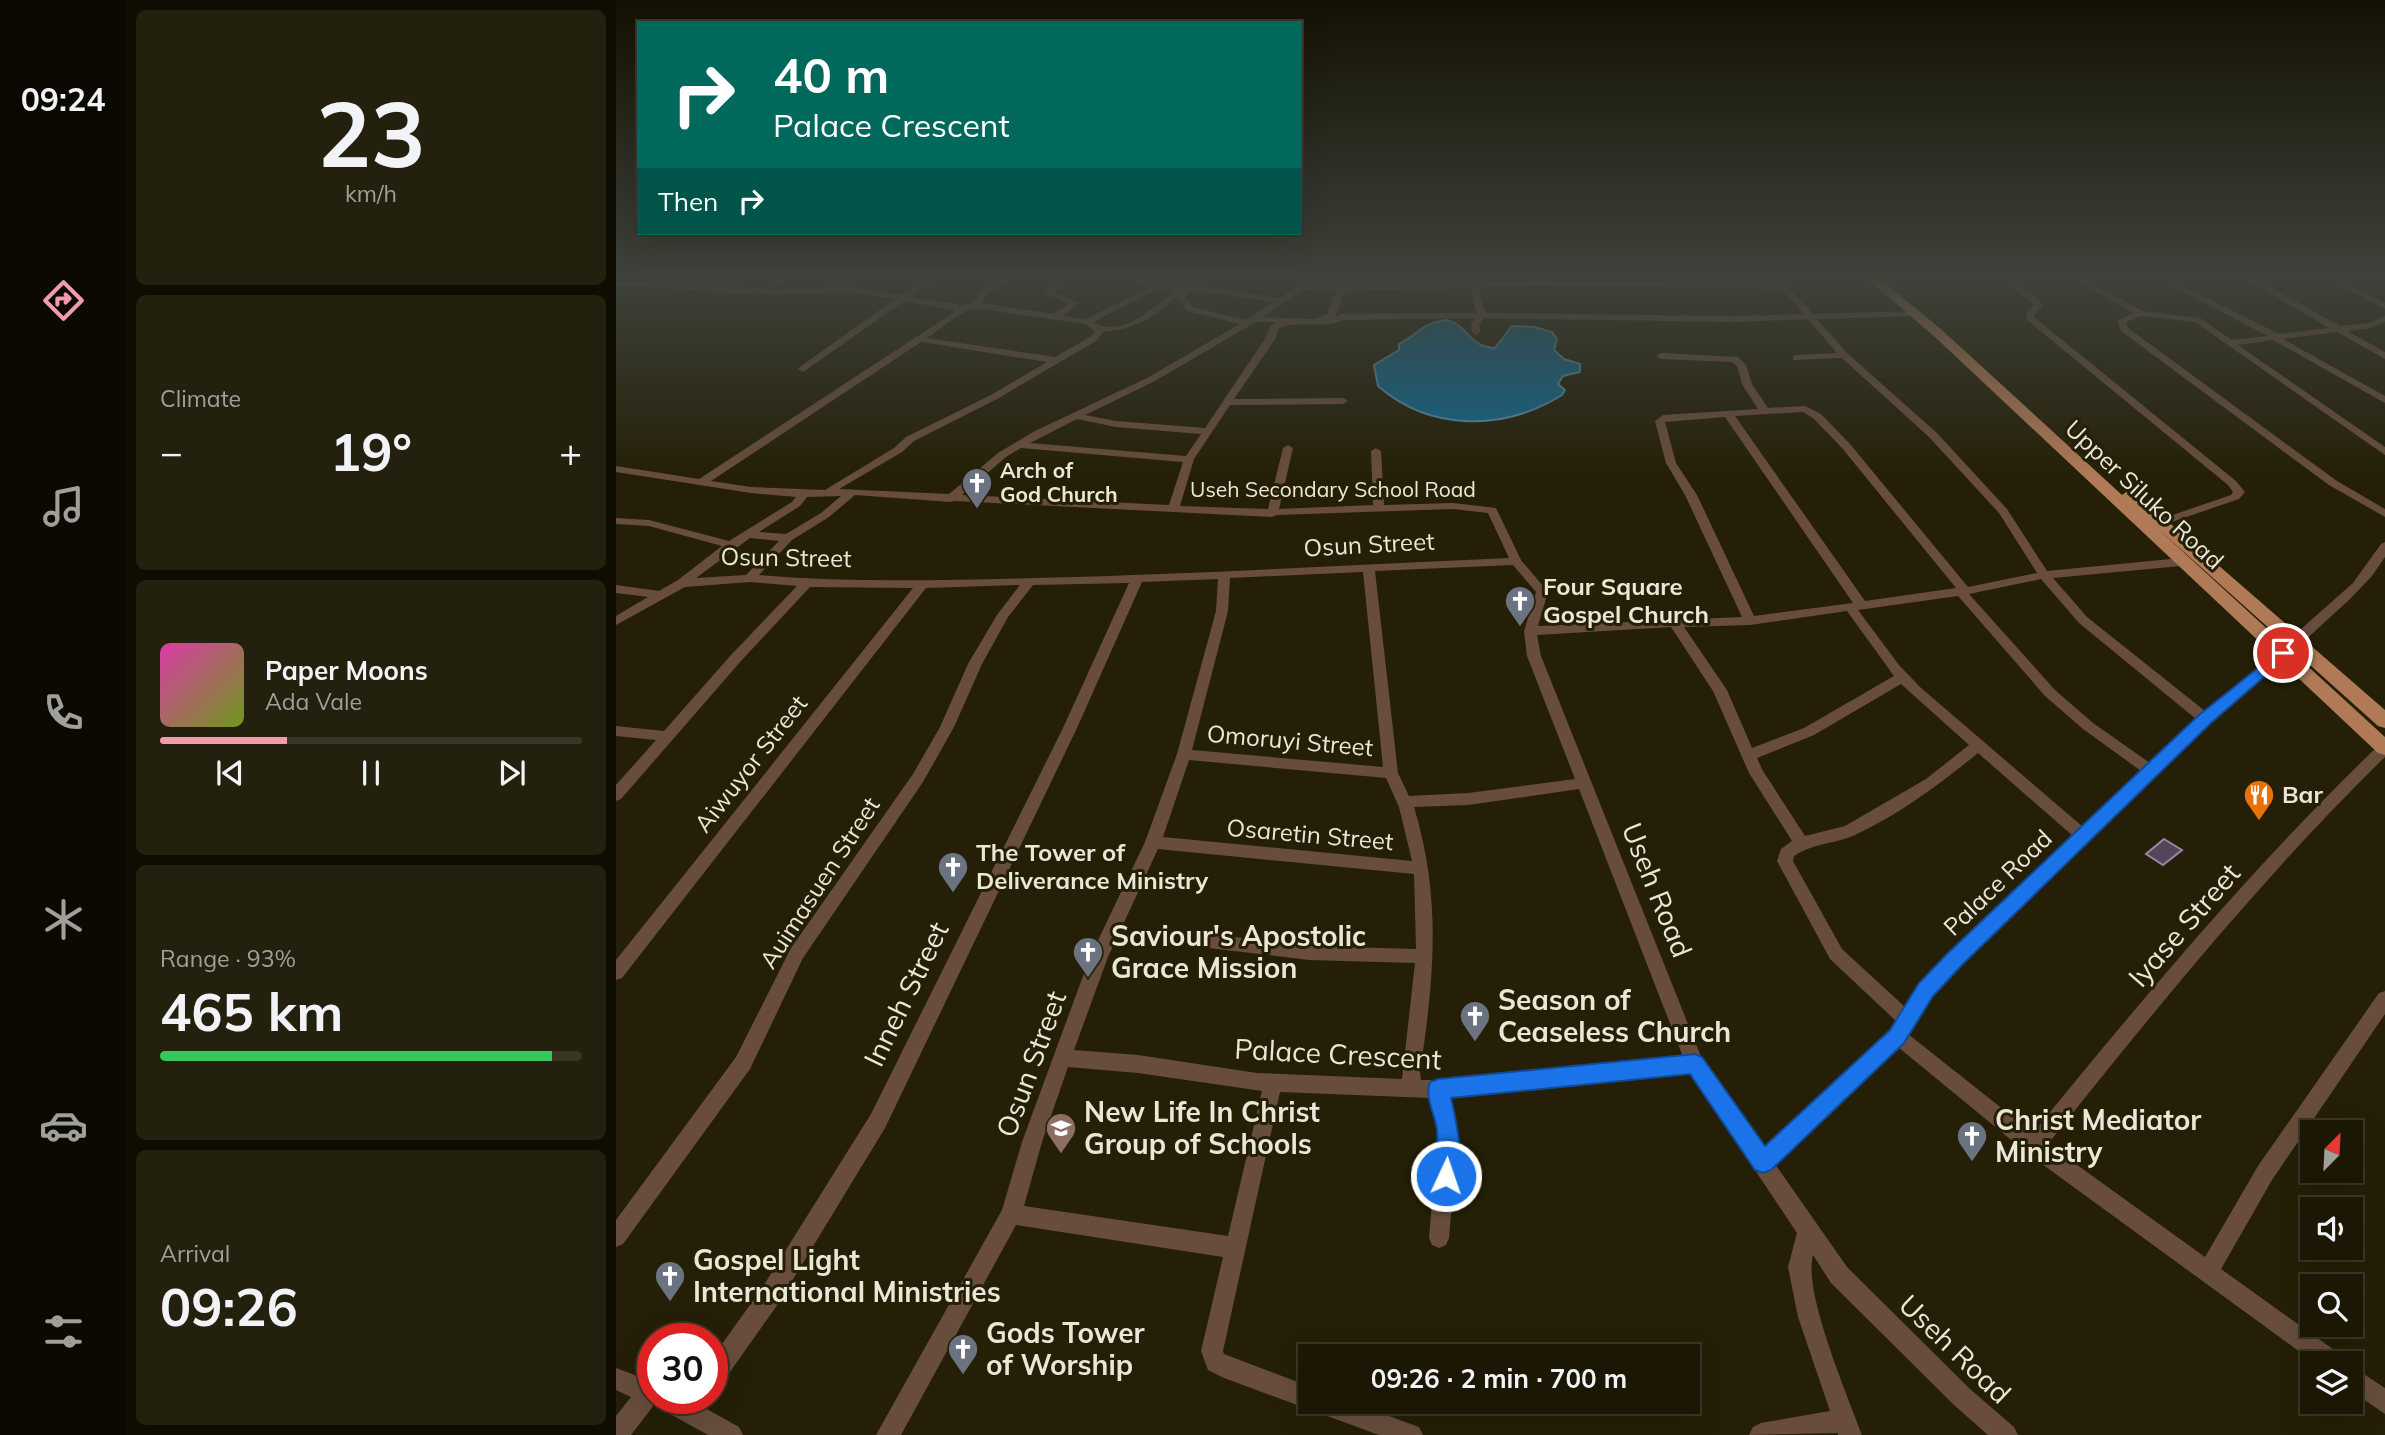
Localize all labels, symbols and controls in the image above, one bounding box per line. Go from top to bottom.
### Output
text: 40 m [773,44,889,105]
icon: right [658,49,749,140]
text: 23 [316,76,426,190]
text: 09:24 [21,79,105,119]
text: Palace Crescent [773,105,1010,145]
text: km/h [345,179,397,208]
icon: right [732,182,770,220]
text: Then [658,185,718,218]
icon: directions [39,276,88,325]
text: Climate [160,384,241,413]
street label: Upper Siluko Road [2059,413,2230,575]
text: 19° [330,419,412,484]
text: − [160,428,183,476]
text: + [559,428,582,476]
place label: Arch of God Church [1000,457,1118,507]
church icon: Arch of God Church [960,466,994,510]
street label: Useh Secondary School Road [1190,476,1476,502]
icon: music [39,482,88,531]
street label: Osun Street [1303,526,1435,562]
street label: Osun Street [720,541,852,573]
place label: Four Square Gospel Church [1543,571,1709,629]
church icon: Four Square Gospel Church [1503,584,1537,628]
pin [2253,623,2313,683]
icon: arrive [2264,634,2302,672]
text: Paper Moons [265,654,428,687]
text: Ada Vale [265,687,362,716]
icon: phone [39,688,88,737]
street label: Aiwuyor Street [687,689,813,838]
street label: Omoruyi Street [1206,718,1375,762]
icon: previous [211,754,249,792]
icon: pause [352,754,390,792]
icon: next [493,754,531,792]
restaurant icon: Bar [2242,778,2276,822]
place label: Bar [2282,779,2323,809]
street label: Auimasuen Street [753,791,886,974]
street label: Osaretin Street [1225,812,1395,856]
street label: Useh Road [1615,817,1700,962]
street label: Palace Road [1937,823,2058,941]
place label: The Tower of Deliverance Ministry [976,837,1209,895]
church icon: The Tower of Deliverance Ministry [936,850,970,894]
street label: Iyase Street [2120,855,2247,994]
icon: climate [39,895,88,944]
street label: Inneh Street [856,916,956,1072]
place label: Saviour's Apostolic Grace Mission [1111,918,1366,985]
church icon: Saviour's Apostolic Grace Mission [1071,935,1105,979]
text: Range · 93% [160,944,296,973]
text: 465 km [160,979,343,1044]
place label: Season of Ceaseless Church [1498,982,1731,1049]
street label: Osun Street [988,986,1073,1142]
church icon: Season of Ceaseless Church [1458,999,1492,1043]
street label: Palace Crescent [1234,1031,1443,1076]
place label: New Life In Christ Group of Schools [1084,1094,1320,1161]
icon: car [39,1101,88,1150]
place label: Christ Mediator Ministry [1995,1102,2201,1169]
school or university icon: New Life In Christ Group of Schools [1044,1111,1078,1155]
church icon: Christ Mediator Ministry [1955,1119,1989,1163]
north arrow [2300,1120,2362,1183]
map controls [2300,1120,2363,1414]
position arrow [1409,1139,1483,1213]
button: sound [2300,1197,2363,1260]
text: Arrival [160,1239,230,1268]
place label: Gospel Light International Ministries [693,1242,1001,1309]
church icon: Gospel Light International Ministries [653,1259,687,1303]
text: 09:26 [160,1274,298,1339]
button: search [2300,1274,2363,1337]
street label: Useh Road [1892,1287,2019,1411]
icon: filters [39,1307,88,1356]
place label: Gods Tower of Worship [986,1315,1145,1382]
speed limit sign: 30 [637,1323,728,1414]
church icon: Gods Tower of Worship [946,1332,980,1376]
button: layers [2300,1351,2363,1414]
text: 09:26 · 2 min · 700 m [1371,1362,1627,1395]

